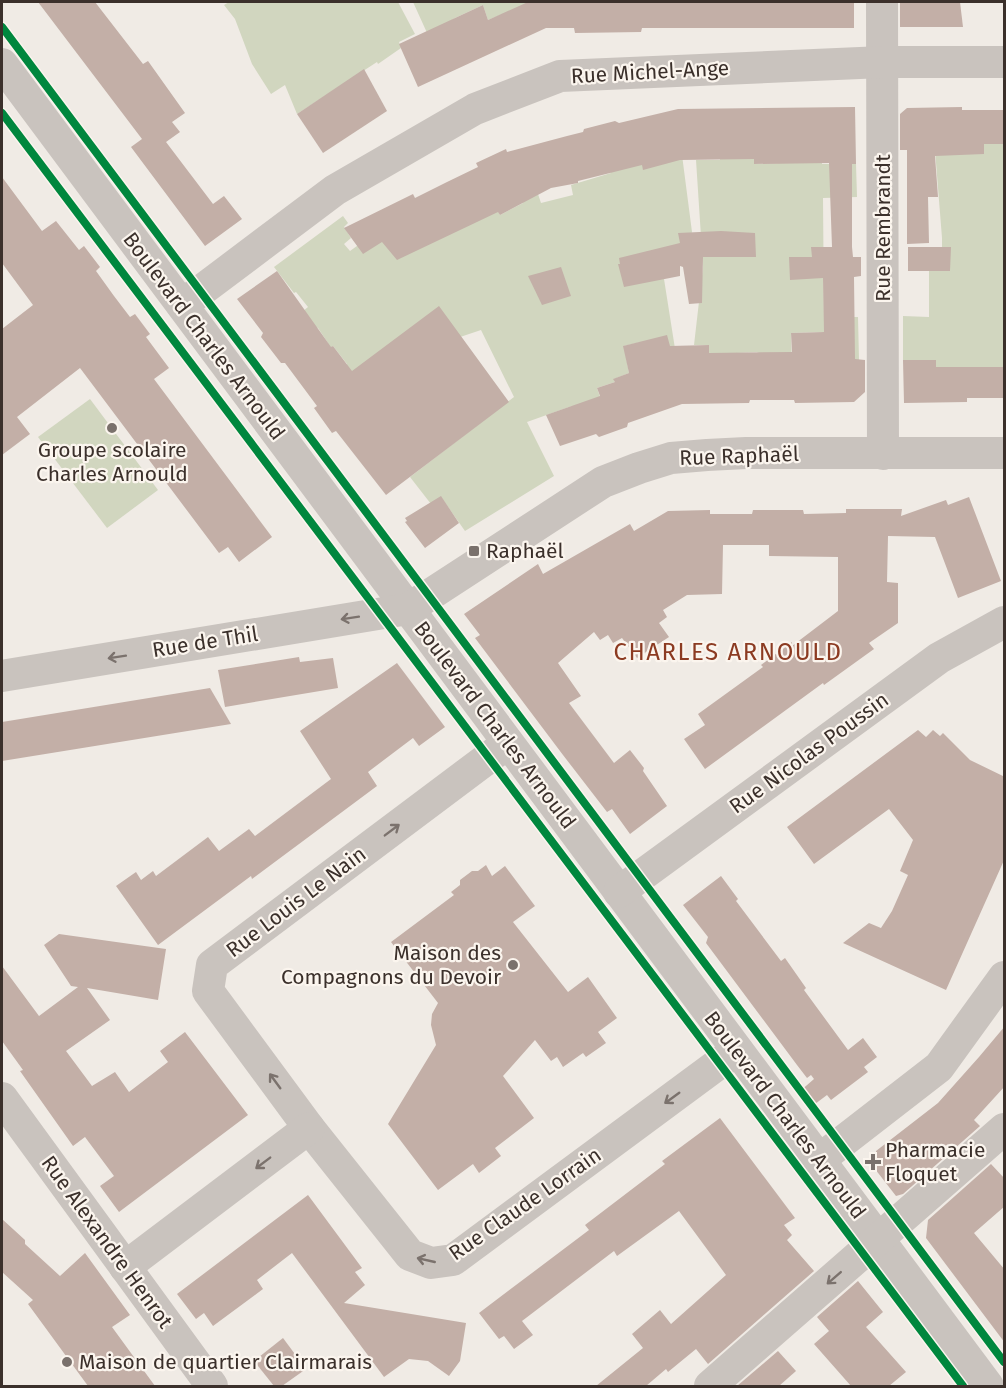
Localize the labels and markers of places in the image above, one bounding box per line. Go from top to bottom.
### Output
marker: Groupe scolaire Charles Arnould [105,421,119,435]
place label: Groupe scolaire Charles Arnould [36,437,188,487]
place label: Raphaël [486,538,564,564]
marker: Raphaël [467,544,481,558]
place label: Maison des Compagnons du Devoir [281,940,501,990]
marker: Maison des Compagnons du Devoir [506,958,520,972]
place label: Pharmacie Floquet [885,1137,985,1187]
marker: Pharmacie Floquet [866,1155,880,1169]
place label: Maison de quartier Clairmarais [79,1349,372,1375]
marker: Maison de quartier Clairmarais [60,1355,74,1369]

